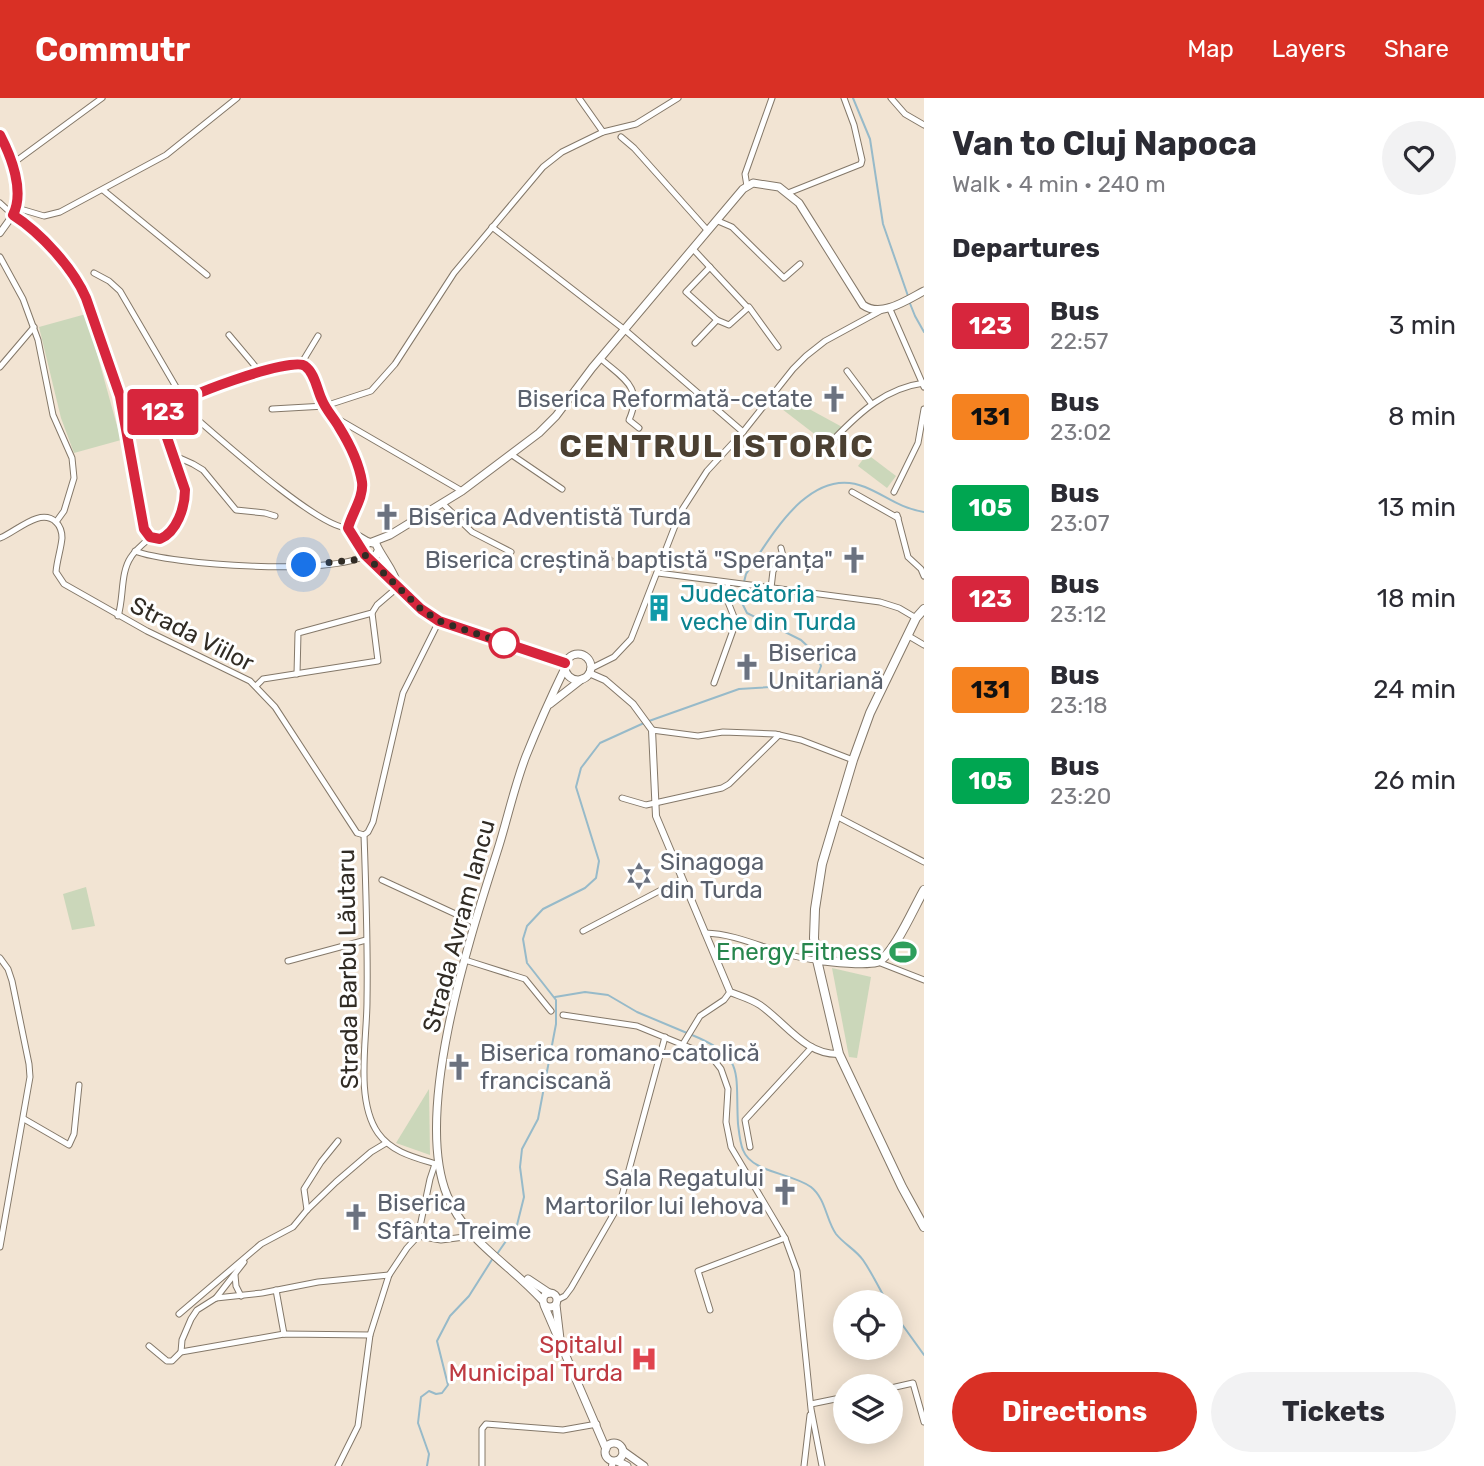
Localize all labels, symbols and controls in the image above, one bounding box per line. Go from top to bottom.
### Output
text: Commutr [35,30,190,69]
text: Map [1187,35,1234,63]
text: Layers [1272,35,1346,63]
text: Share [1384,35,1449,63]
button: heart [1382,121,1456,195]
text: Van to Cluj Napoca [952,124,1257,163]
text: Walk · 4 min · 240 m [952,170,1166,198]
text: Departures [952,233,1100,264]
text: Bus [1050,296,1099,327]
text: 3 min [1389,310,1456,341]
text: 123 [969,312,1012,340]
text: 22:57 [1050,327,1108,355]
church icon: Biserica Reformată-cetate [819,384,849,414]
place label: Biserica Reformată-cetate [517,385,813,413]
text: Bus [1050,387,1099,418]
line badge: 123 [123,389,203,435]
text: 123 [141,398,185,426]
text: 8 min [1388,401,1456,432]
text: 131 [971,403,1010,431]
text: 23:02 [1050,418,1111,446]
district label: CENTRUL ISTORIC [559,427,875,465]
text: Bus [1050,478,1099,509]
text: 13 min [1378,492,1456,523]
text: 105 [969,494,1012,522]
church icon: Biserica Adventistă Turda [372,502,402,532]
place label: Biserica Adventistă Turda [408,503,691,531]
text: 23:07 [1050,509,1110,537]
church icon: Biserica creștină baptistă "Speranța" [839,545,869,575]
place label: Biserica creștină baptistă "Speranța" [425,546,833,574]
your location [286,547,321,582]
text: Bus [1050,569,1099,600]
place label: Judecătoria veche din Turda [680,580,856,636]
text: 18 min [1377,583,1456,614]
text: 123 [969,585,1012,613]
street label: Strada Viilor [125,591,259,677]
building icon: Judecătoria veche din Turda [644,593,674,623]
text: 23:12 [1050,600,1107,628]
unlabelled marker [489,628,519,658]
place label: Biserica Unitariană [768,639,884,695]
church icon: Biserica Unitariană [732,652,762,682]
text: Bus [1050,660,1099,691]
text: 24 min [1373,674,1456,705]
text: 131 [971,676,1010,704]
text: 23:18 [1050,691,1108,719]
text: Bus [1050,751,1099,782]
text: 26 min [1374,765,1456,796]
text: 105 [969,767,1012,795]
text: 23:20 [1050,782,1111,810]
street label: Strada Avram Iancu [417,816,501,1036]
place label: Sinagoga din Turda [660,848,764,904]
street label: Strada Barbu Lăutaru [332,849,364,1089]
synagogue icon: Sinagoga din Turda [624,861,654,891]
sports icon: Energy Fitness [888,937,918,967]
place label: Energy Fitness [716,938,882,966]
place label: Biserica romano-catolică franciscană [480,1039,760,1095]
church icon: Biserica romano-catolică franciscană [444,1052,474,1082]
place label: Sala Regatului Martorilor lui Iehova [544,1164,764,1220]
church icon: Sala Regatului Martorilor lui Iehova [770,1177,800,1207]
place label: Biserica Sfânta Treime [377,1189,531,1245]
church icon: Biserica Sfânta Treime [341,1202,371,1232]
map controls [833,1290,903,1444]
button: locate [833,1290,903,1360]
place label: Spitalul Municipal Turda [449,1331,623,1387]
hospital icon: Spitalul Municipal Turda [629,1344,659,1374]
button: Directions [952,1372,1197,1452]
button: Tickets [1211,1372,1456,1452]
button: layers [833,1374,903,1444]

